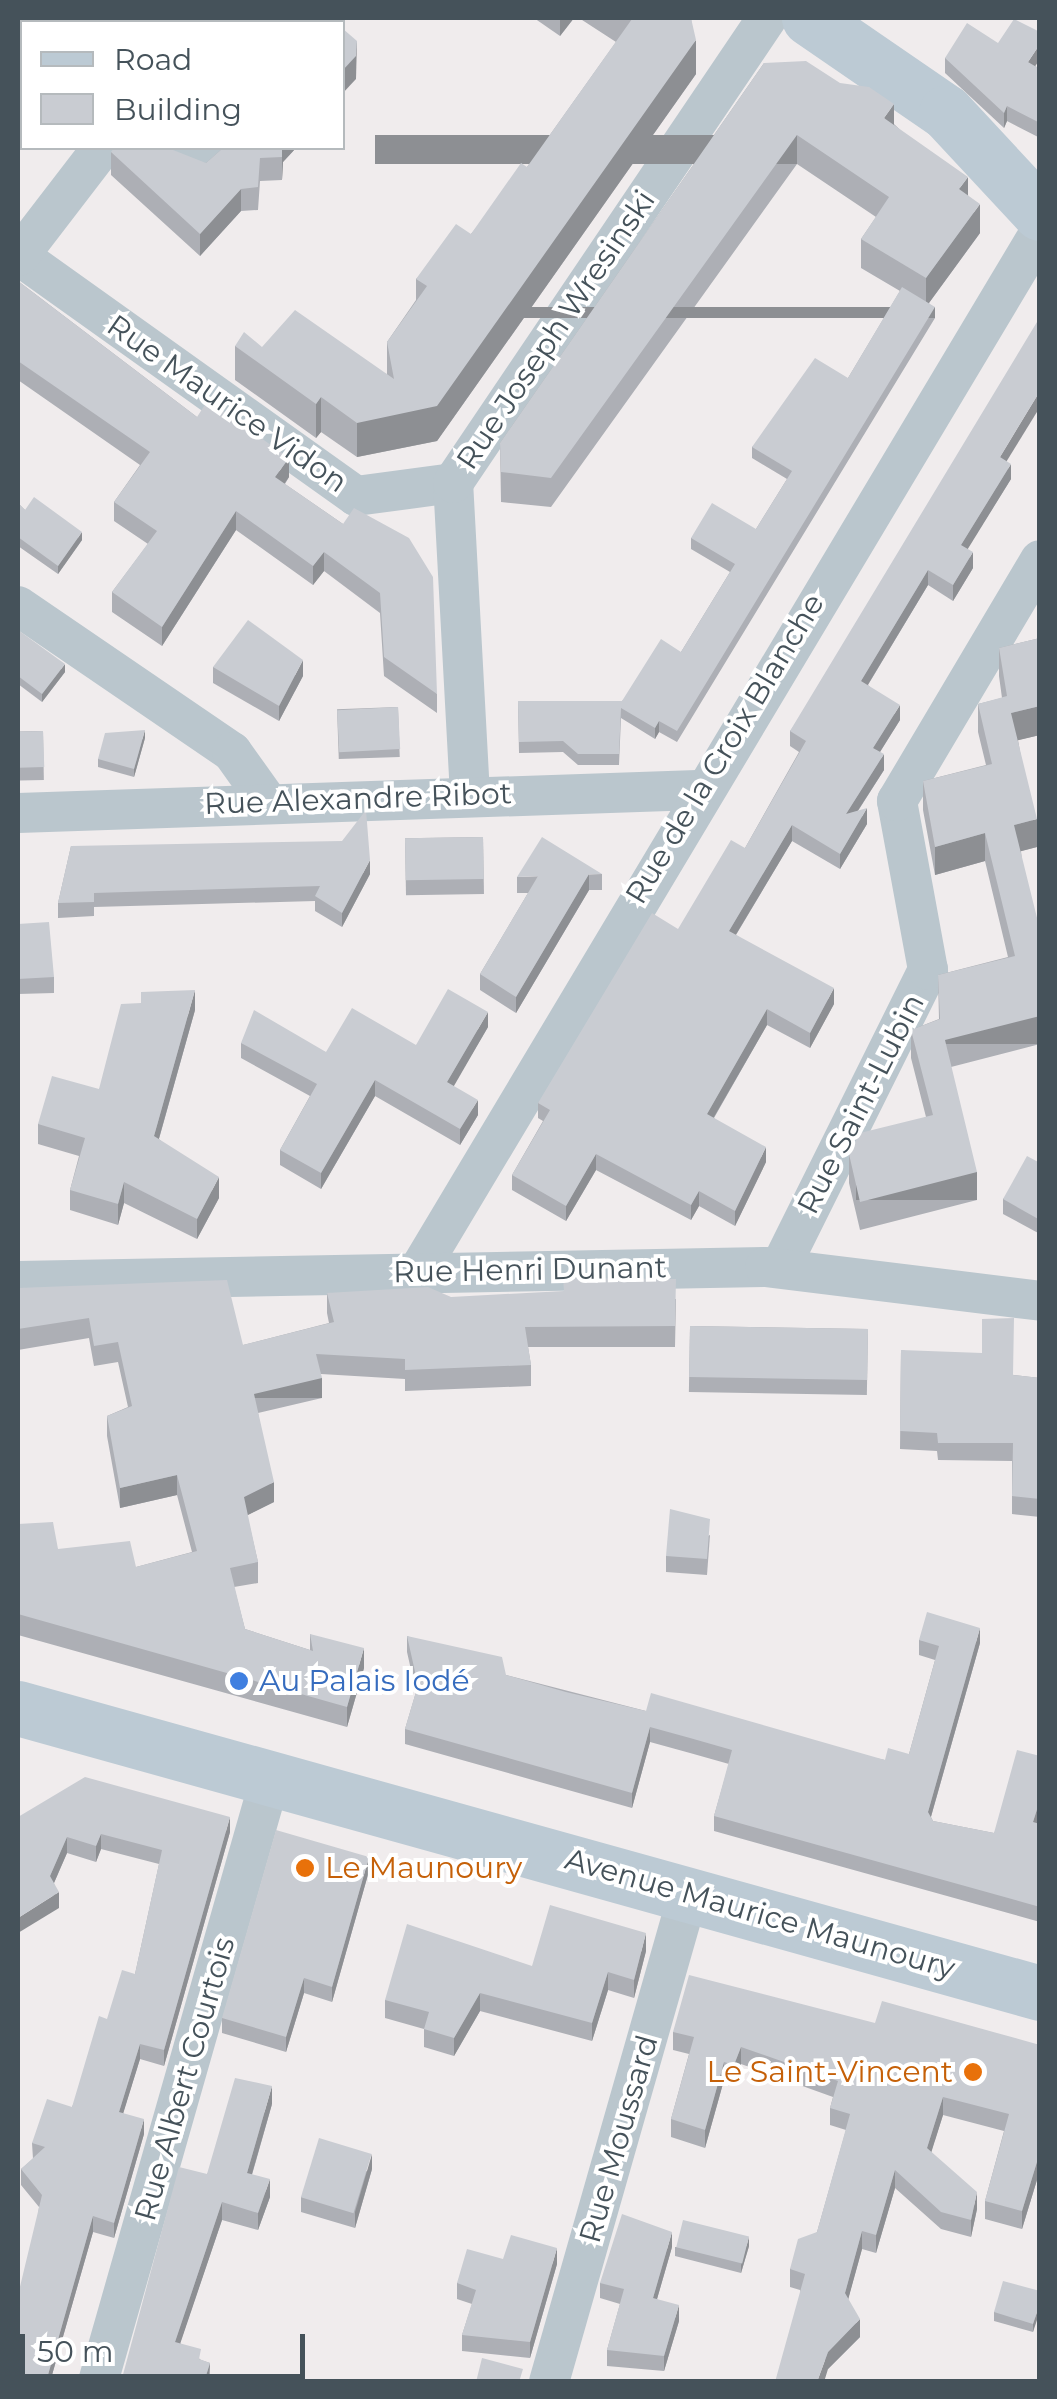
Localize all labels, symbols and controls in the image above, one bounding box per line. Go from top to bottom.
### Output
legend [20,20,345,150]
text: Road [114,41,192,78]
text: Building [114,91,242,128]
street label: Rue Joseph Wresinski [449,184,663,476]
street label: Rue Maurice Vidon [100,308,354,500]
street label: Rue de la Croix Blanche [618,588,832,910]
street label: Rue Alexandre Ribot [204,776,512,822]
street label: Rue Saint-Lubin [790,988,932,1220]
street label: Rue Henri Dunant [393,1250,667,1290]
place label: Au Palais Iodé [259,1663,470,1699]
marker: Au Palais Iodé [228,1670,250,1692]
street label: Avenue Maurice Maunoury [561,1841,959,1987]
place label: Le Maunoury [325,1850,522,1886]
marker: Le Maunoury [294,1857,316,1879]
street label: Rue Albert Courtois [127,1933,243,2225]
street label: Rue Moussard [572,2031,666,2247]
place label: Le Saint-Vincent [706,2054,953,2090]
marker: Le Saint-Vincent [962,2061,984,2083]
scale bar [25,2314,310,2376]
text: 50 m [37,2333,114,2370]

